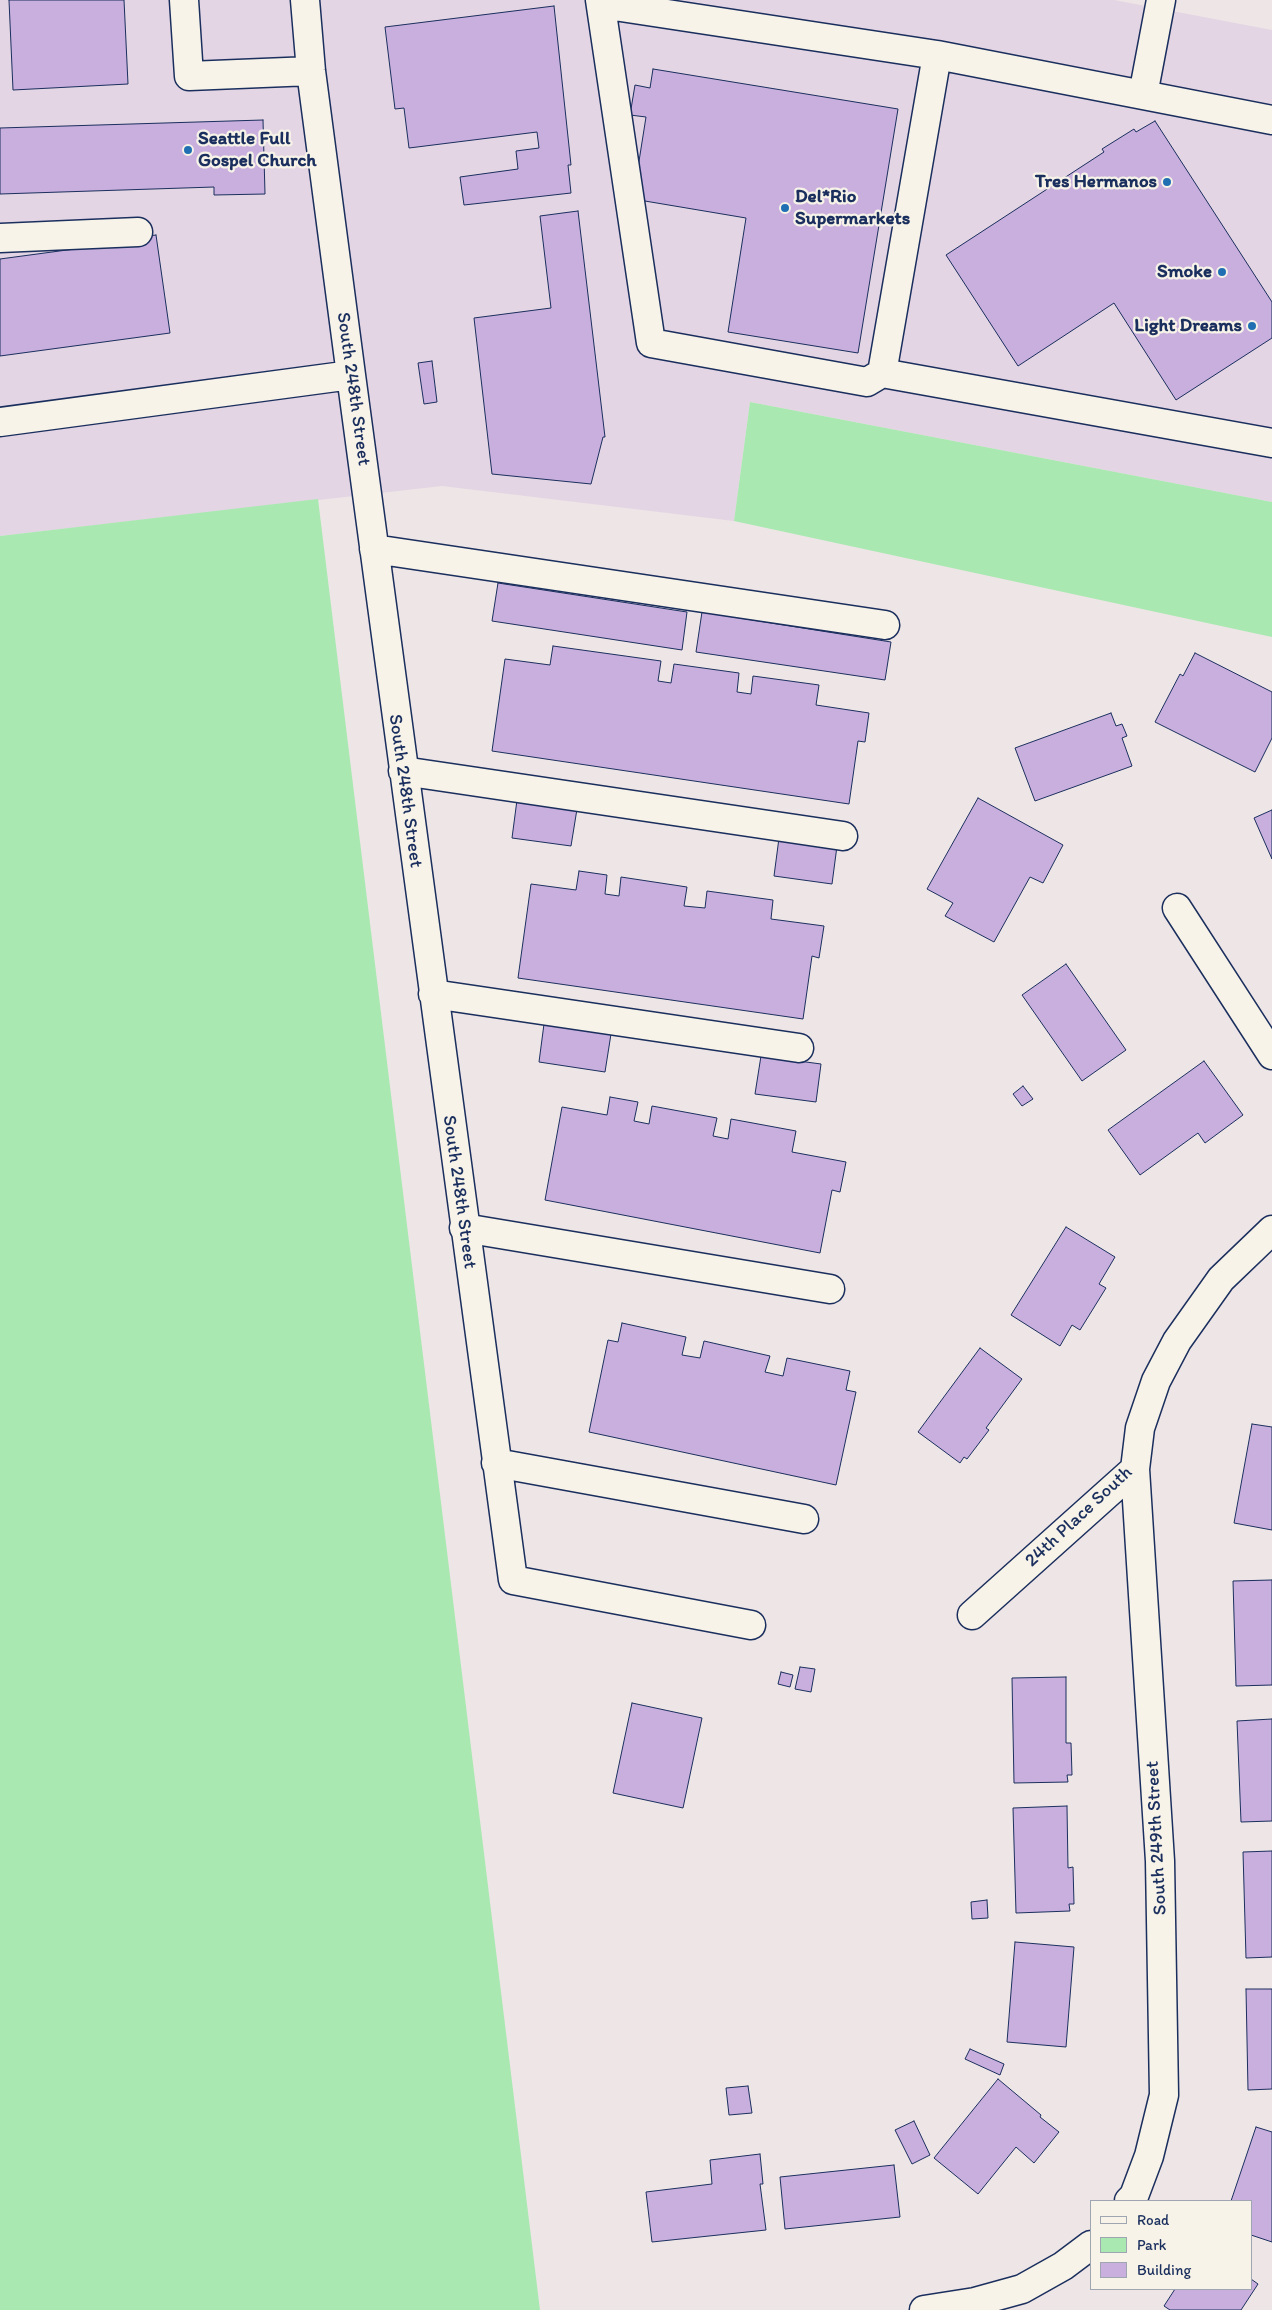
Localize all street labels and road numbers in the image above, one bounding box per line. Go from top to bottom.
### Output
street label: South 248th Street [331,311,375,467]
street label: South 248th Street [383,713,427,869]
street label: South 248th Street [437,1114,481,1270]
street label: 24th Place South [1021,1462,1137,1572]
street label: South 249th Street [1142,1760,1172,1916]

